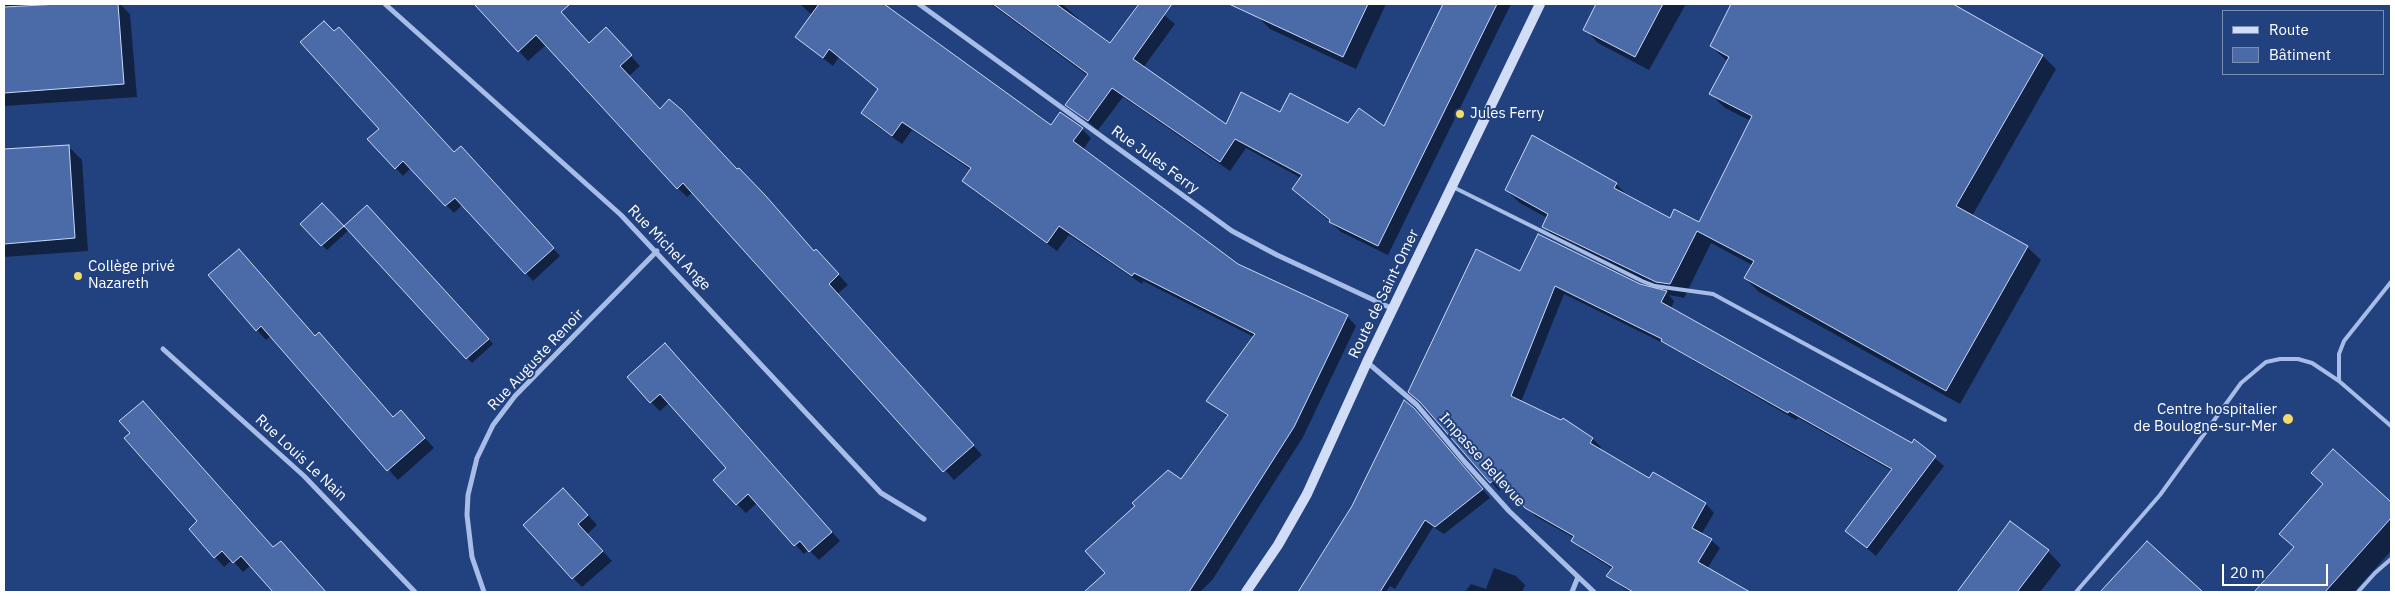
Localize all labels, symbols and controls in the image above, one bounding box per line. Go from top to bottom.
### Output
legend [2222,10,2385,75]
text: Route [2269,20,2309,39]
text: Bâtiment [2269,45,2331,64]
place label: Jules Ferry [1470,105,1544,123]
marker: Jules Ferry [1454,108,1466,120]
street label: Rue Jules Ferry [1108,122,1202,198]
street label: Rue Michel Ange [624,201,714,295]
street label: Route de Saint-Omer [1345,227,1423,361]
place label: Collège privé Nazareth [88,258,175,293]
marker: Collège privé Nazareth [72,270,84,282]
street label: Rue Auguste Renoir [484,305,588,415]
place label: Centre hospitalier de Boulogne-sur-Mer [2134,401,2277,436]
street label: Impasse Bellevue [1435,409,1529,511]
street label: Rue Louis Le Nain [251,411,351,505]
marker: Centre hospitalier de Boulogne-sur-Mer [2281,412,2295,426]
scale bar [2225,554,2331,586]
text: 20 m [2230,563,2265,582]

